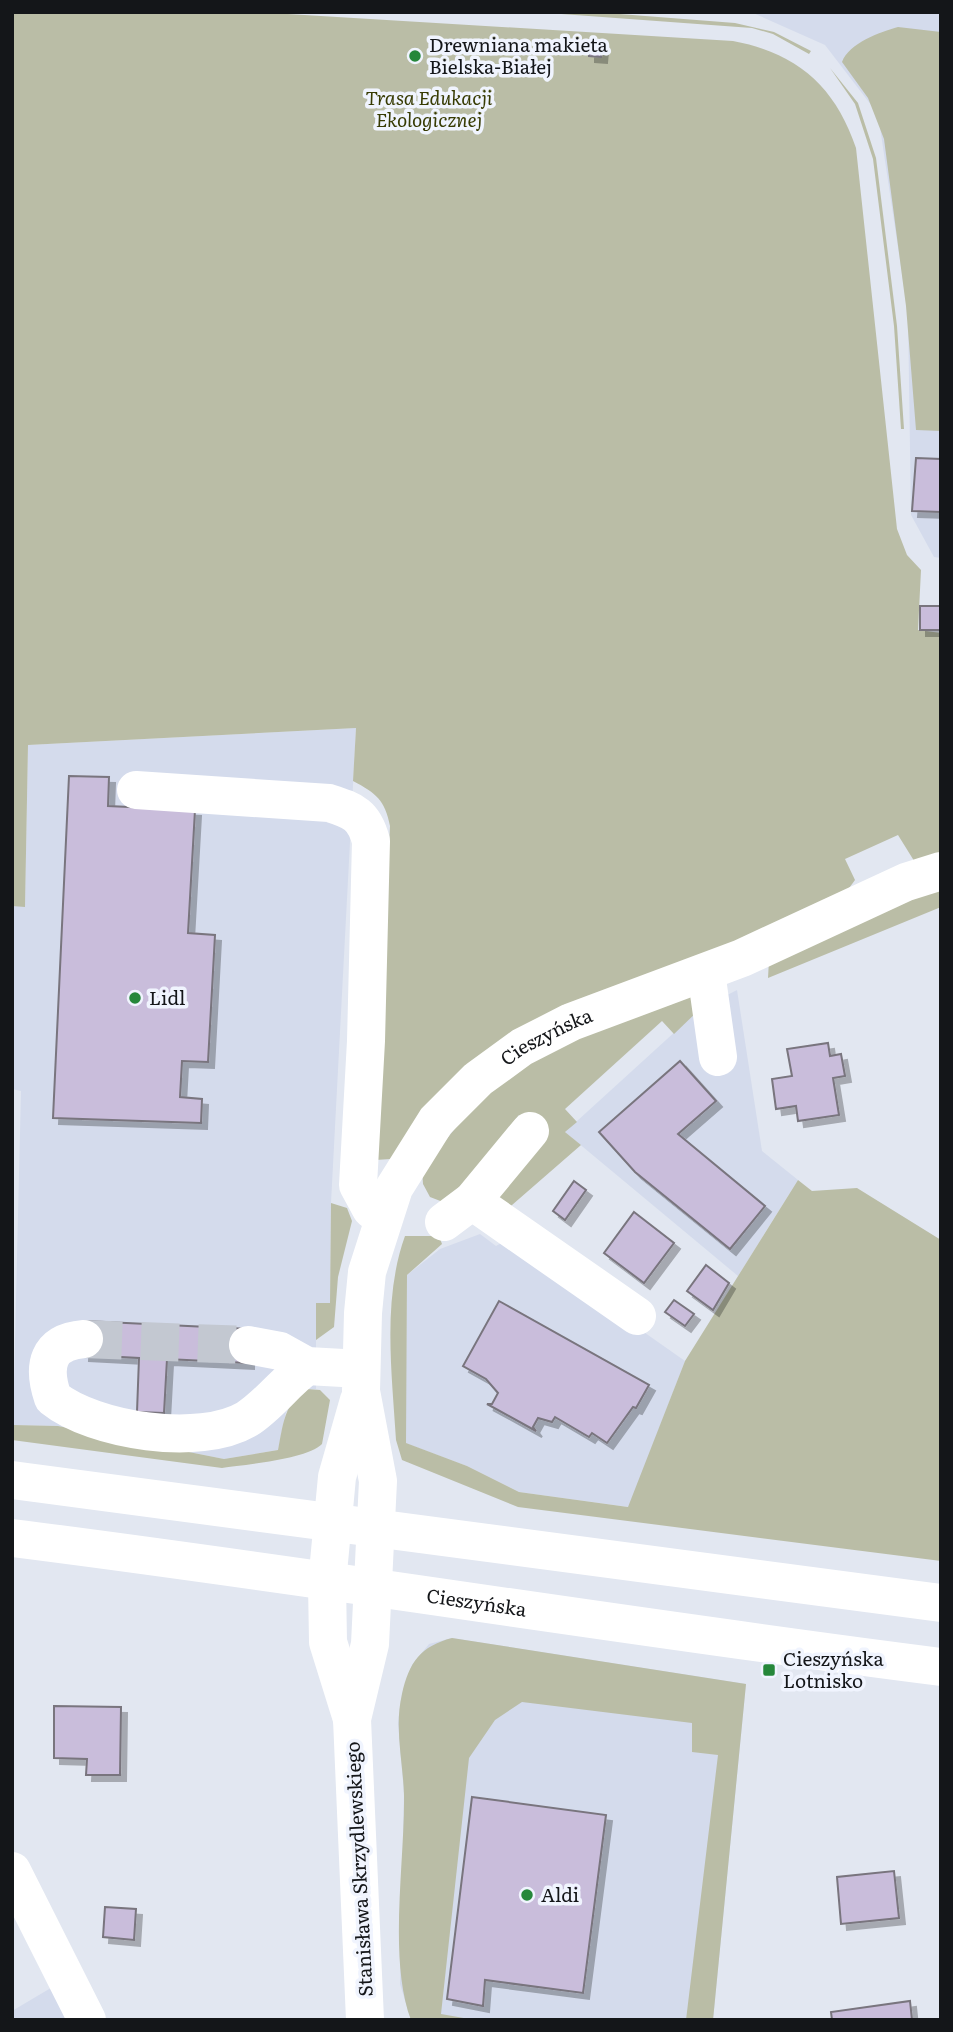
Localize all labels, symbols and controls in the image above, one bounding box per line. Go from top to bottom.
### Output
place label: Drewniana makieta Bielska-Białej [429,30,609,80]
marker: Drewniana makieta Bielska-Białej [407,48,423,64]
park label: Trasa Edukacji Ekologicznej [366,83,493,133]
place label: Lidl [149,983,185,1011]
marker: Lidl [127,990,143,1006]
street label: Cieszyńska [494,1000,597,1072]
street label: Cieszyńska [425,1580,529,1623]
place label: Cieszyńska Lotnisko [783,1644,884,1694]
marker: Cieszyńska Lotnisko [761,1662,777,1678]
street label: Stanisława Skrzydlewskiego [337,1741,379,1997]
place label: Aldi [541,1880,579,1908]
marker: Aldi [519,1887,535,1903]

